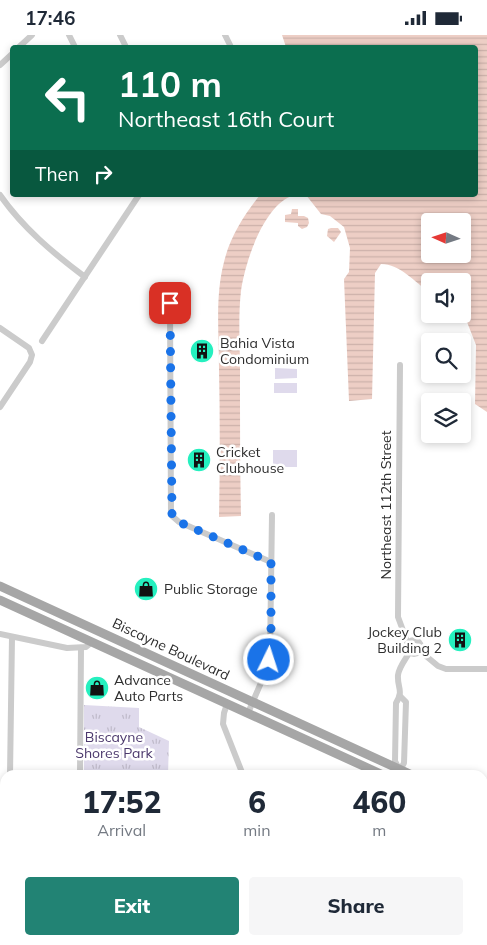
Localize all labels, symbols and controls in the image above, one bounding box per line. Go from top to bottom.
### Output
text: 17:46 [25,6,75,30]
text: 110 m [118,62,222,106]
icon: left [35,65,100,130]
text: Northeast 16th Court [118,105,334,133]
icon: right [89,160,117,188]
text: Then [35,162,79,186]
north arrow [421,213,471,263]
map controls [421,213,471,443]
button: sound [421,273,471,323]
pin [149,282,191,324]
icon: arrive [156,289,184,317]
button: search [421,333,471,383]
place label: Bahia Vista Condominium [220,334,309,368]
building icon: Bahia Vista Condominium [189,338,215,364]
button: layers [421,393,471,443]
street label: Northeast 112th Street [377,430,395,580]
place label: Cricket Clubhouse [216,443,284,477]
building icon: Cricket Clubhouse [186,447,212,473]
shop icon: Public Storage [133,576,159,602]
place label: Public Storage [164,580,258,598]
street label: Biscayne Boulevard [109,614,233,684]
place label: Jockey Club Building 2 [367,623,442,657]
building icon: Jockey Club Building 2 [447,627,473,653]
position arrow [242,633,294,685]
place label: Advance Auto Parts [114,671,183,705]
shop icon: Advance Auto Parts [84,675,110,701]
park label: Biscayne Shores Park [75,728,154,762]
text: 17:52 [82,783,162,821]
text: 6 [248,783,266,821]
text: 460 [352,783,406,821]
text: Arrival [97,820,146,840]
text: min [243,820,271,840]
text: m [372,820,386,840]
button: Exit [25,877,239,935]
button: Share [249,877,463,935]

